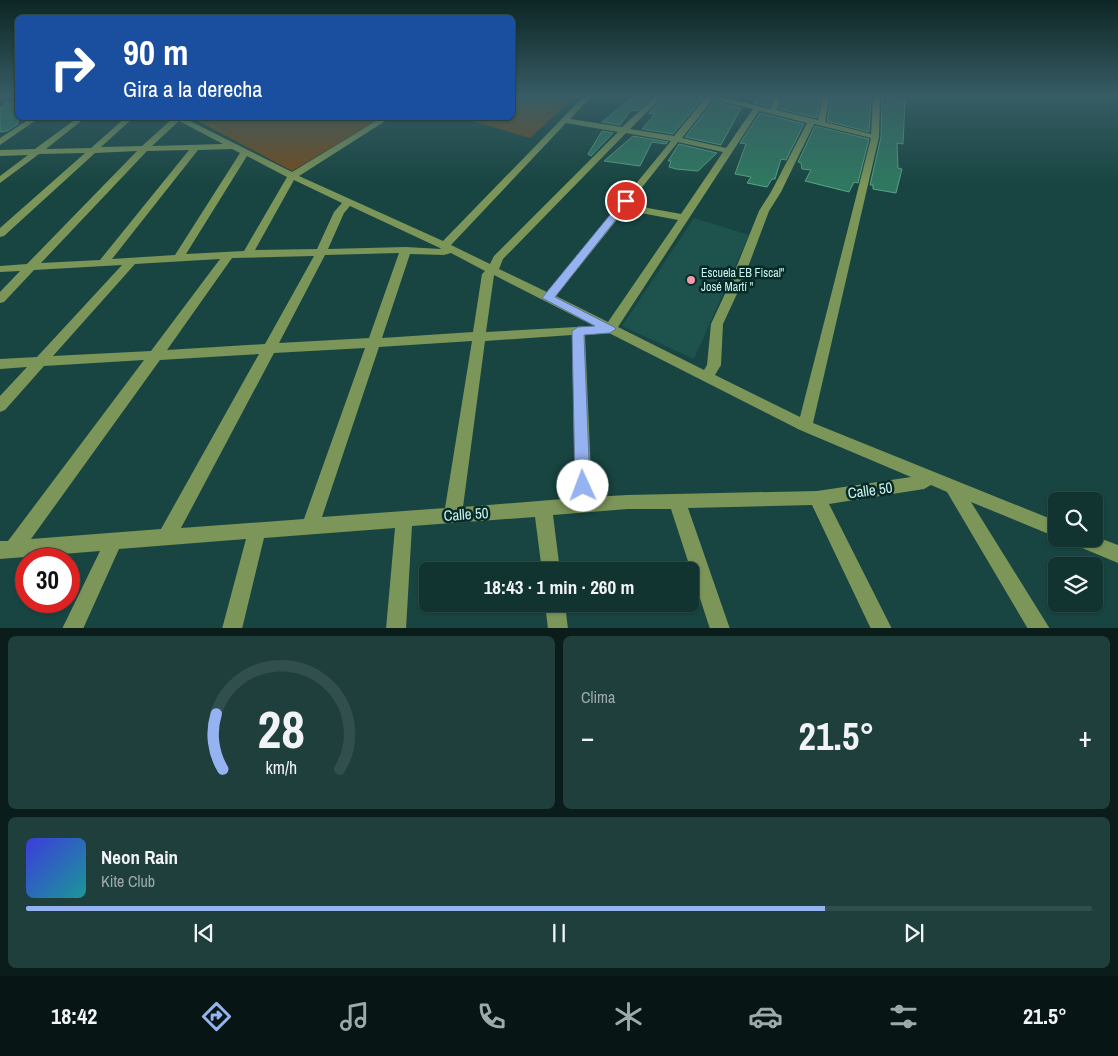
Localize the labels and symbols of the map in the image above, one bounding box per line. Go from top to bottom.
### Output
pin [605,180,647,222]
place label: Escuela EB Fiscal" José Martí " [701,265,785,295]
marker: Escuela EB Fiscal" José Martí " [685,274,697,286]
position arrow [556,459,608,511]
street label: Calle 50 [846,476,894,504]
street label: Calle 50 [443,502,489,526]
speed limit sign: 30 [15,548,80,613]

